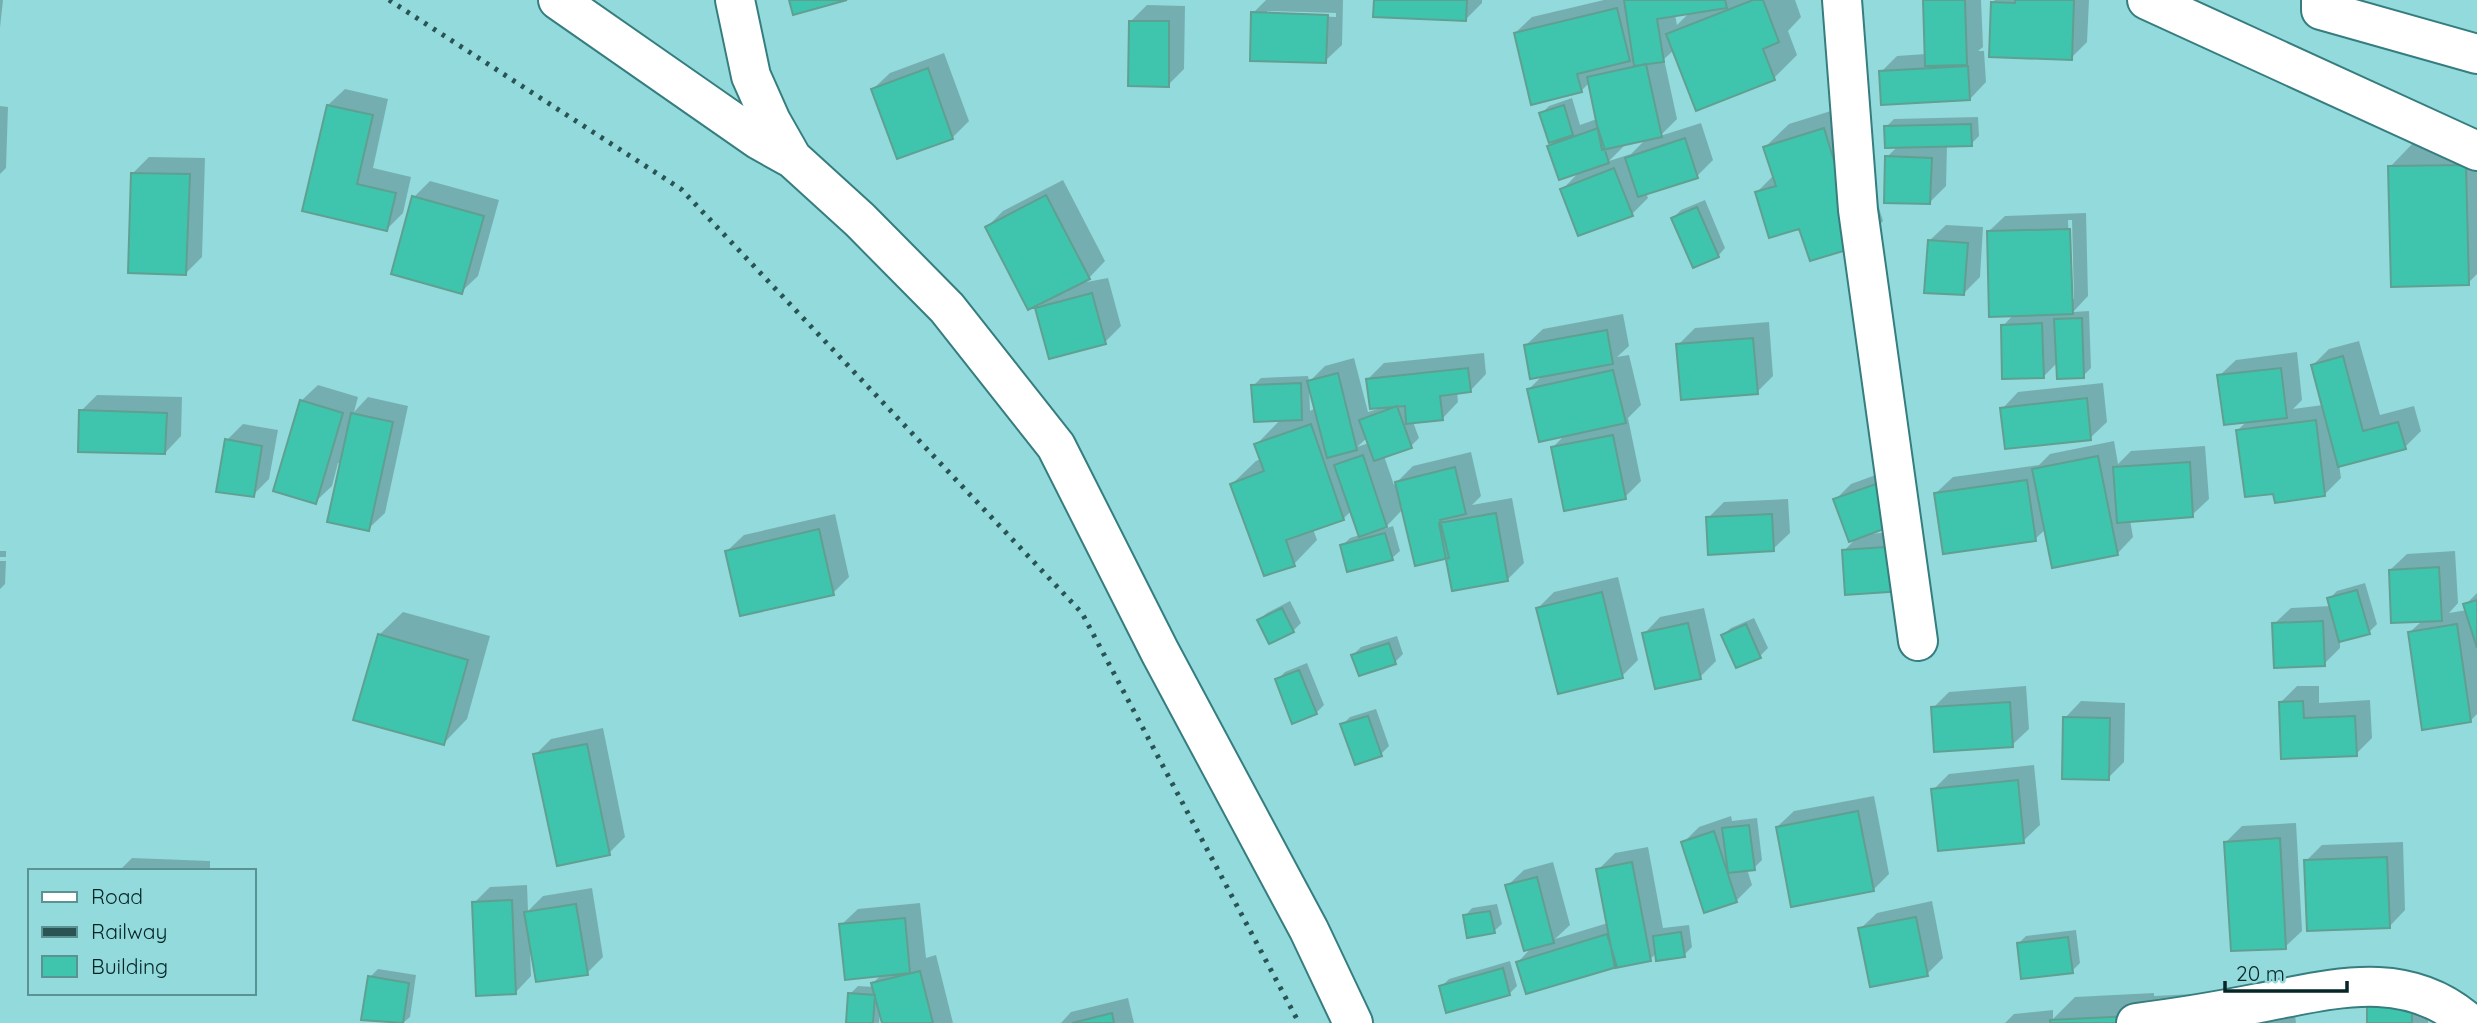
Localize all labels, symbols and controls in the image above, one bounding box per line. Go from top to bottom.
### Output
legend [28,869,256,995]
text: Road [91,883,143,909]
text: Railway [91,918,167,944]
scale bar [2225,950,2348,994]
text: Building [91,953,168,979]
text: 20 m [2236,960,2285,986]

